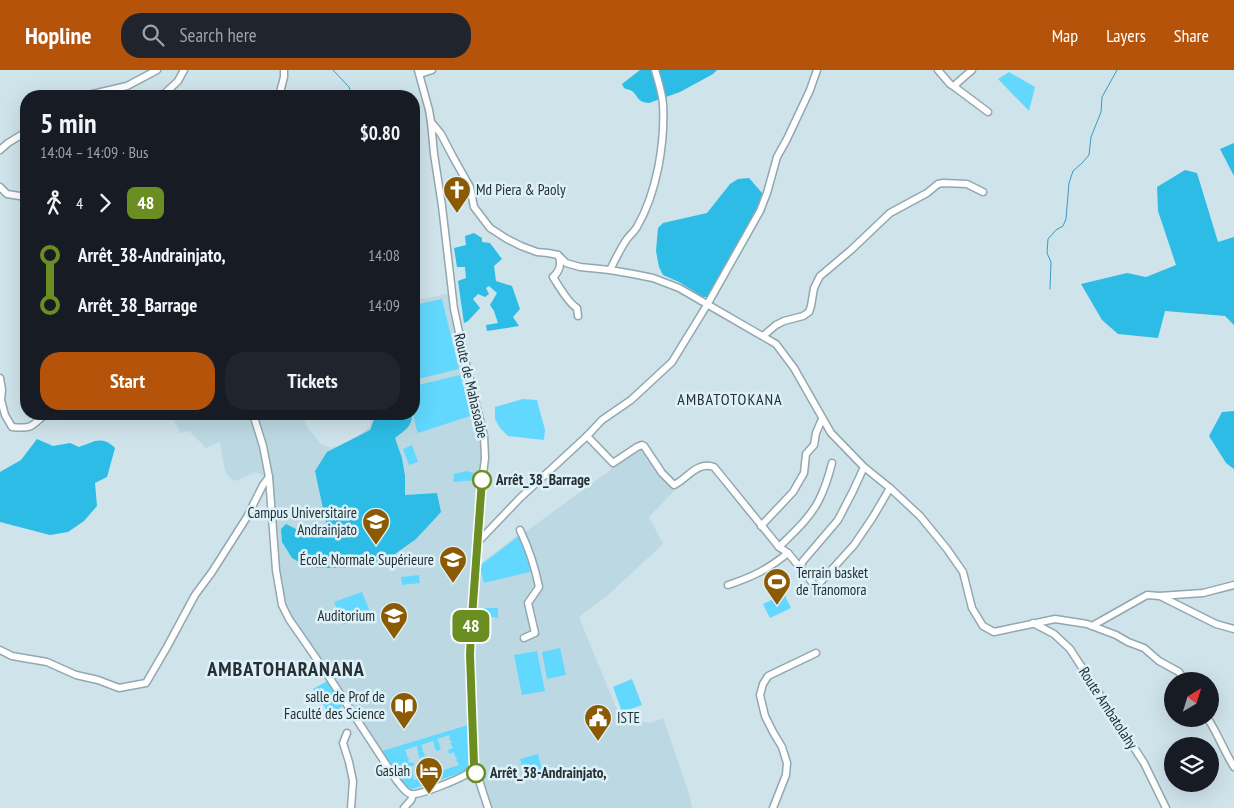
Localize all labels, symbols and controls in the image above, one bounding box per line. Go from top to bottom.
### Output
search box [121,13,471,58]
text: Hopline [25,20,91,51]
icon: search [139,21,167,49]
text: Search here [179,23,257,47]
text: Map [1052,24,1078,47]
text: Layers [1106,24,1146,47]
text: Share [1174,24,1209,47]
text: 5 min [40,104,97,141]
text: $0.80 [360,121,400,145]
text: 14:04 – 14:09 · Bus [40,142,148,162]
church icon: Md Piera & Paoly [442,175,472,214]
place label: Md Piera & Paoly [476,180,566,199]
icon: walk [40,189,68,217]
icon: forward [91,189,119,217]
text: 48 [137,191,154,214]
text: 4 [76,193,83,213]
text: Arrêt_38-Andrainjato, [78,243,226,267]
text: 14:08 [368,245,400,265]
text: Arrêt_38_Barrage [78,293,197,317]
text: 14:09 [368,295,400,315]
street label: Route de Mahasoabe [450,331,493,440]
button: Start [40,352,215,410]
button: Tickets [225,352,400,410]
district label: AMBATOTOKANA [677,389,783,409]
marker: Arrêt_38_Barrage [472,470,492,490]
place label: Arrêt_38_Barrage [495,470,590,489]
place label: Campus Universitaire Andrainjato [247,503,357,539]
school or university icon: Campus Universitaire Andrainjato [361,507,391,546]
school or university icon: École Normale Supérieure [438,545,468,584]
place label: École Normale Supérieure [300,550,434,569]
place label: Terrain basket de Tranomora [796,563,868,599]
sports icon: Terrain basket de Tranomora [762,567,792,606]
school or university icon: Auditorium [379,601,409,640]
place label: Auditorium [318,606,375,625]
line badge: 48 [448,610,494,642]
text: 48 [462,614,480,637]
district label: AMBATOHARANANA [206,656,365,682]
street label: Route Ambatolahy [1075,663,1142,753]
north arrow [1164,672,1219,728]
map controls [1164,672,1219,792]
place label: salle de Prof de Faculté des Science [284,687,385,723]
library icon: salle de Prof de Faculté des Science [389,691,419,730]
public building icon: ISTE [583,703,613,742]
place label: ISTE [617,708,640,727]
button: layers [1164,737,1219,792]
hotel icon: Gaslah [414,756,444,795]
place label: Gaslah [375,761,410,780]
marker: Arrêt_38-Andrainjato, [466,763,486,783]
place label: Arrêt_38-Andrainjato, [489,763,607,782]

